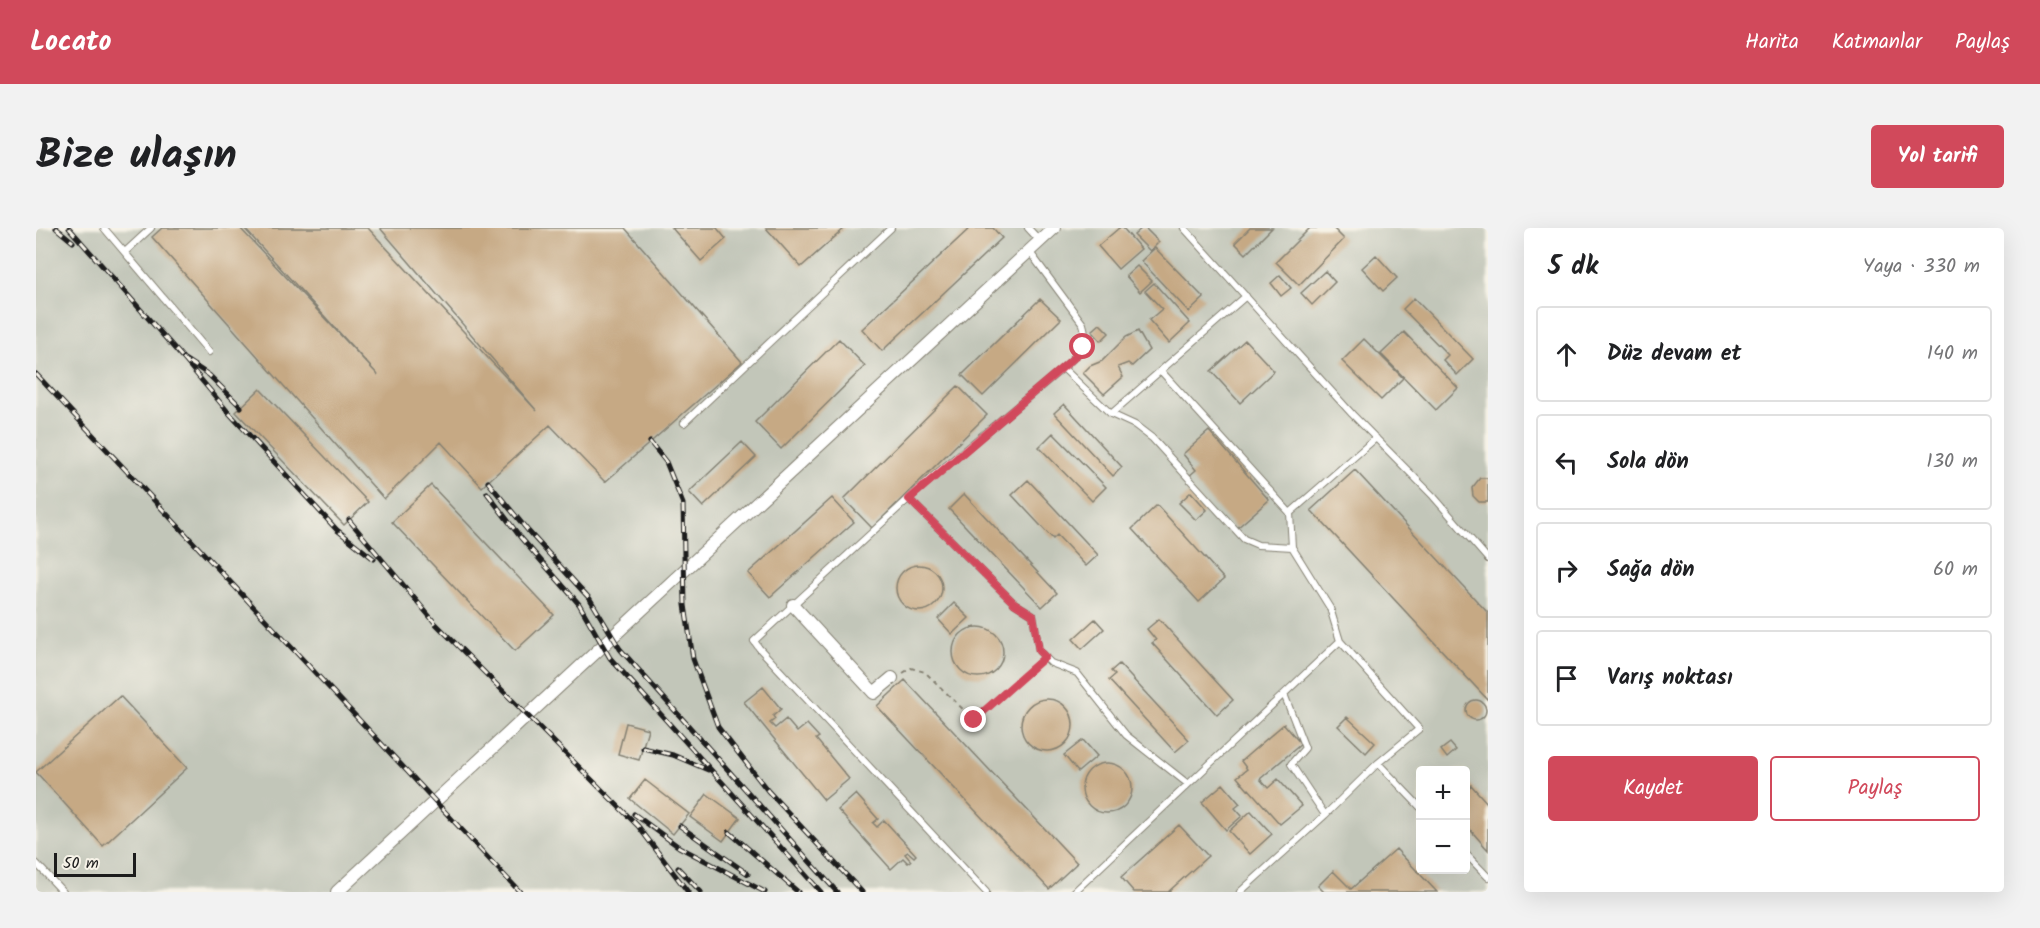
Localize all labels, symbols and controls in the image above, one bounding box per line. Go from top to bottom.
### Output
text: Locato [30,20,111,65]
text: Harita [1745,26,1799,59]
text: Katmanlar [1832,26,1922,59]
text: Paylaş [1955,26,2010,59]
text: Bize ulaşın [36,123,237,190]
button: Yol tarifi [1871,125,2004,188]
text: 5 dk [1548,246,1598,288]
text: Yaya · 330 m [1863,251,1980,283]
route start [1069,333,1095,359]
text: Düz devam et [1607,337,1741,372]
icon: ahead [1550,338,1583,371]
text: 140 m [1927,338,1978,370]
text: Sola dön [1607,445,1689,480]
icon: left [1550,446,1583,479]
text: 130 m [1926,446,1978,478]
text: Sağa dön [1607,553,1694,588]
icon: right [1550,554,1583,587]
text: 60 m [1933,554,1978,586]
text: Varış noktası [1607,661,1733,696]
icon: arrive [1550,662,1583,695]
route end [960,706,986,732]
button: Kaydet [1548,756,1758,821]
button: Paylaş [1770,756,1980,821]
map controls [1416,766,1470,874]
button: + [1416,766,1470,820]
button: − [1416,820,1470,874]
scale bar [54,850,136,878]
text: 50 m [63,851,99,876]

